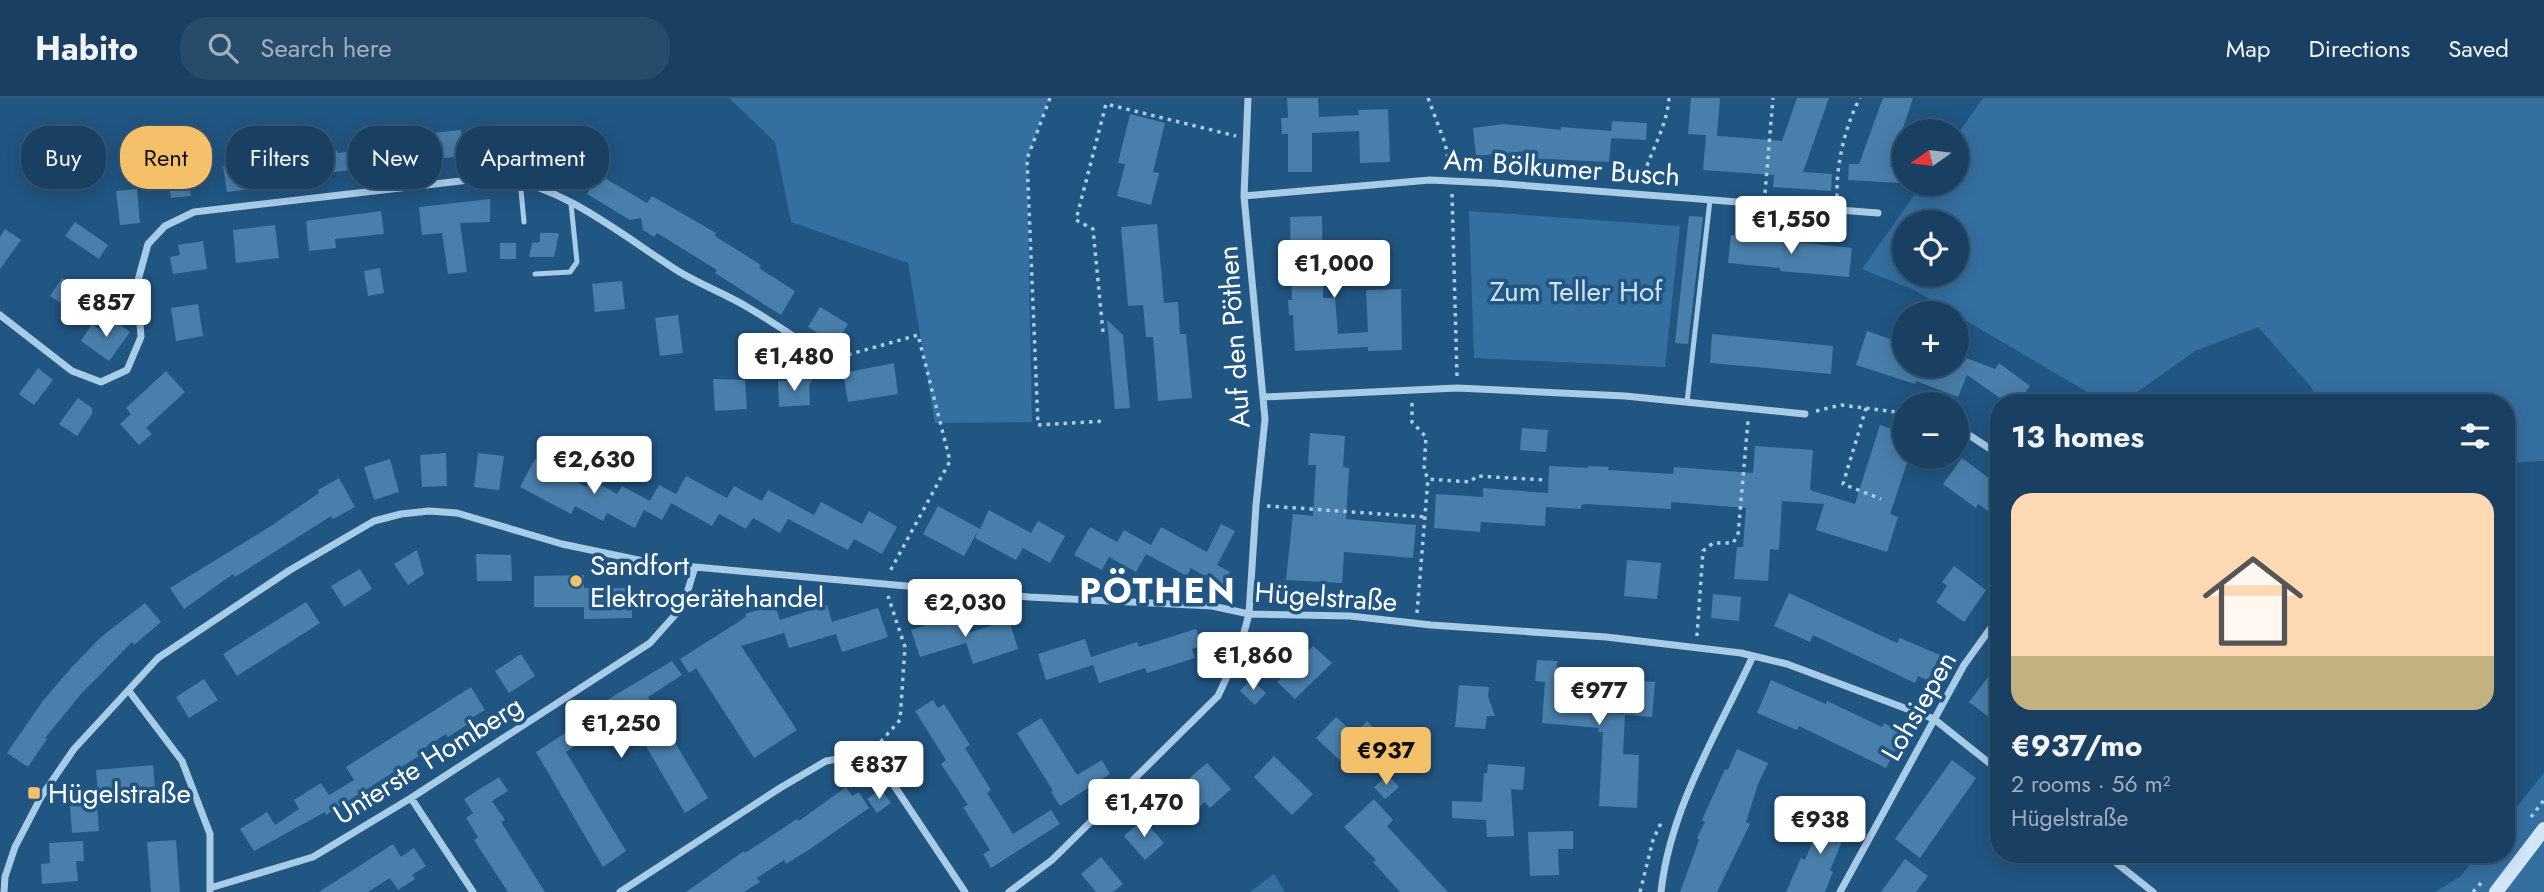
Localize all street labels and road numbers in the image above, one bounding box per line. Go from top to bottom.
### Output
street label: Am Bölkumer Busch [1442,139,1682,197]
street label: Auf den Pöthen [1207,244,1261,430]
street label: Hügelstraße [1253,572,1399,622]
street label: Lohsiepen [1871,644,1967,768]
street label: Unterste Homberg [325,685,531,835]

